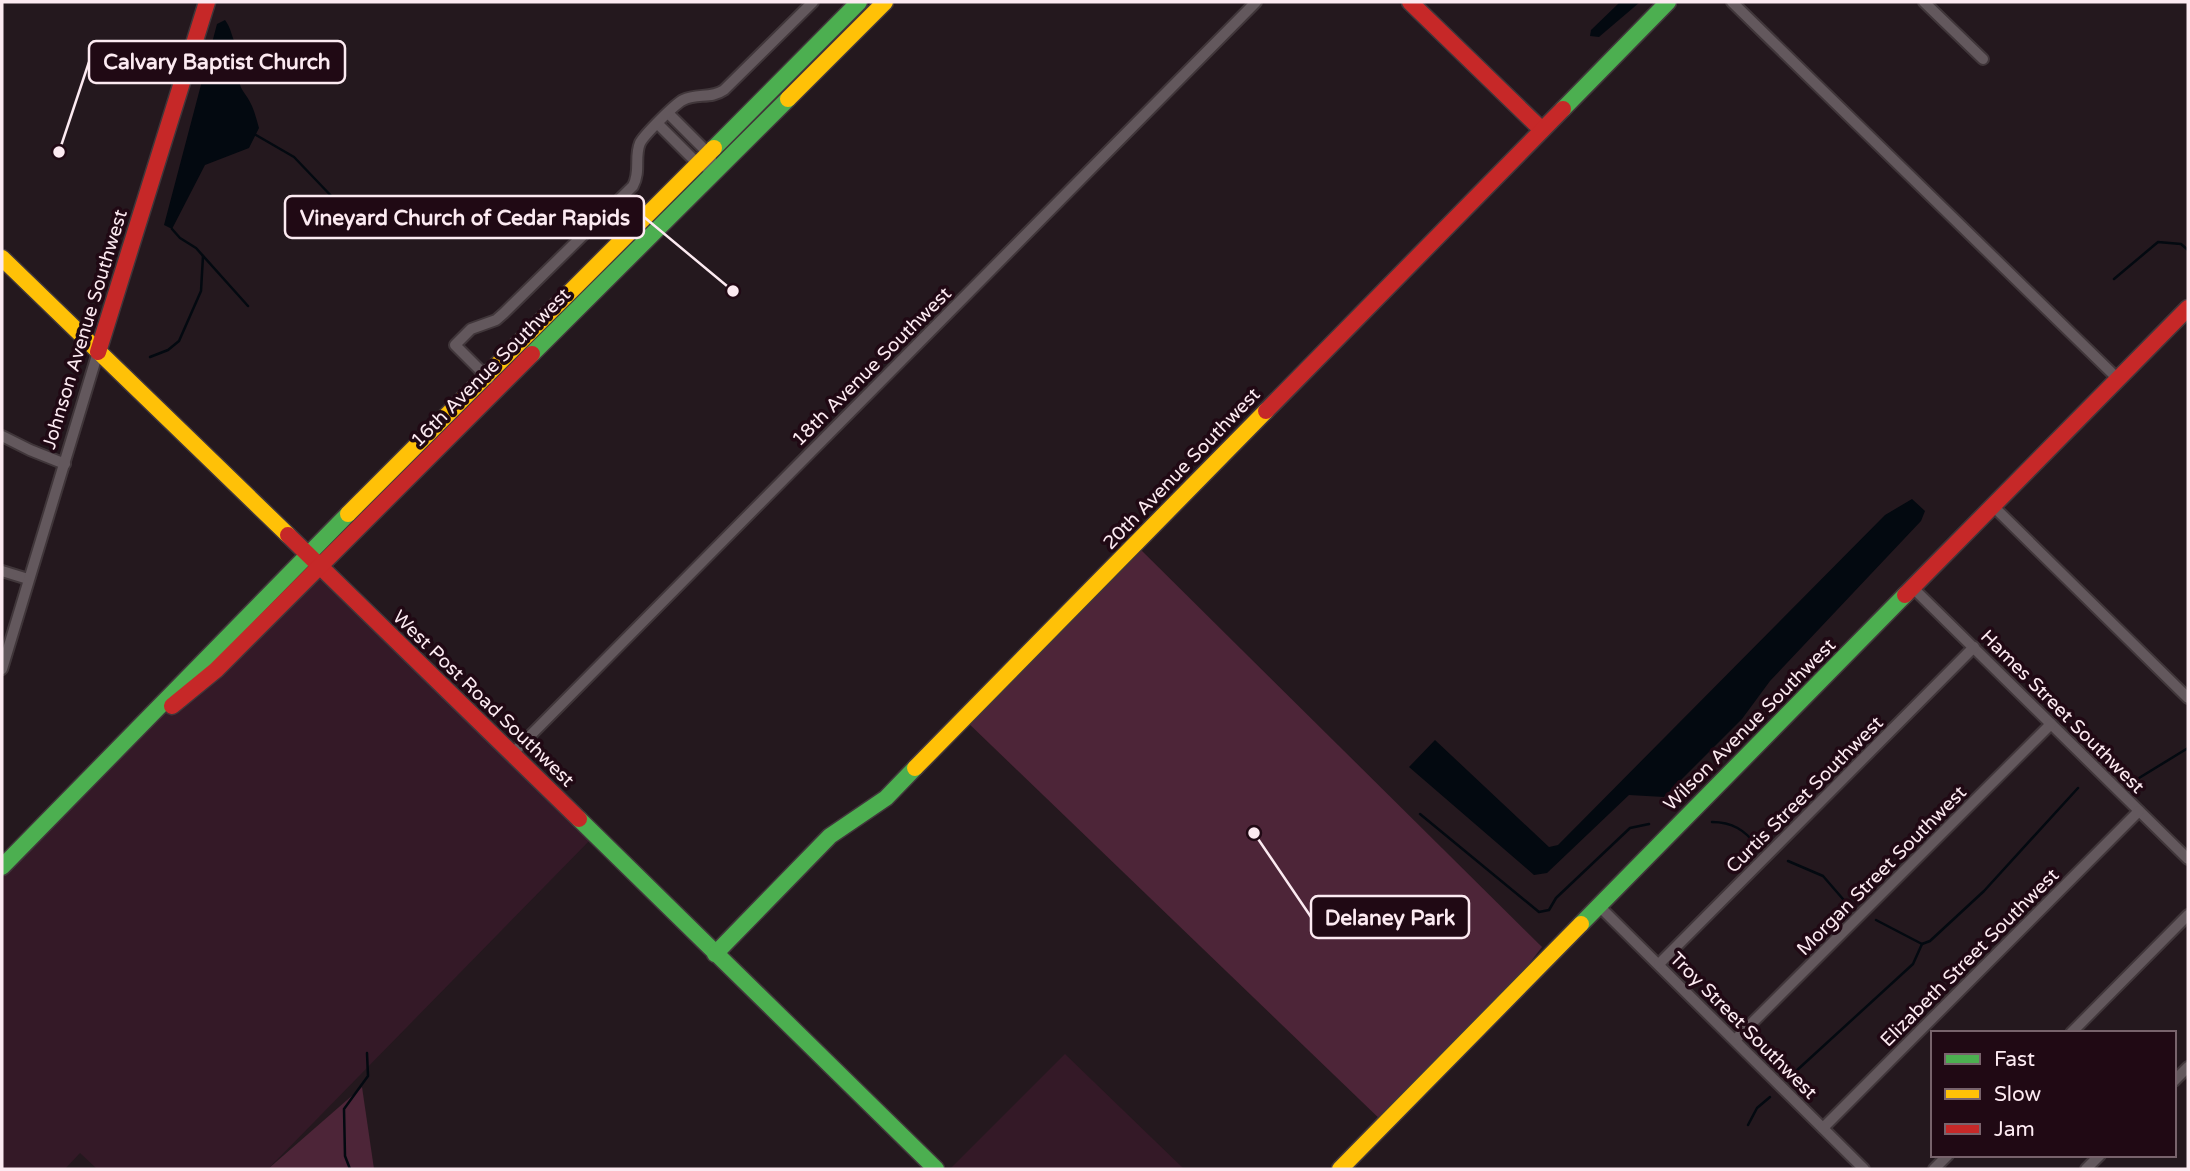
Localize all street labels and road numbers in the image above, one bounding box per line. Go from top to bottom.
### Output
street label: Johnson Avenue Southwest [38,207,132,452]
street label: 18th Avenue Southwest [788,283,956,451]
street label: 16th Avenue Southwest [407,284,575,452]
street label: 20th Avenue Southwest [1099,383,1265,554]
street label: West Post Road Southwest [388,606,579,791]
street label: Hames Street Southwest [1976,625,2149,798]
street label: Wilson Avenue Southwest [1659,634,1840,815]
street label: Curtis Street Southwest [1722,712,1888,878]
street label: Morgan Street Southwest [1792,781,1971,960]
street label: Elizabeth Street Southwest [1876,864,2063,1051]
street label: Troy Street Southwest [1665,948,1821,1104]

